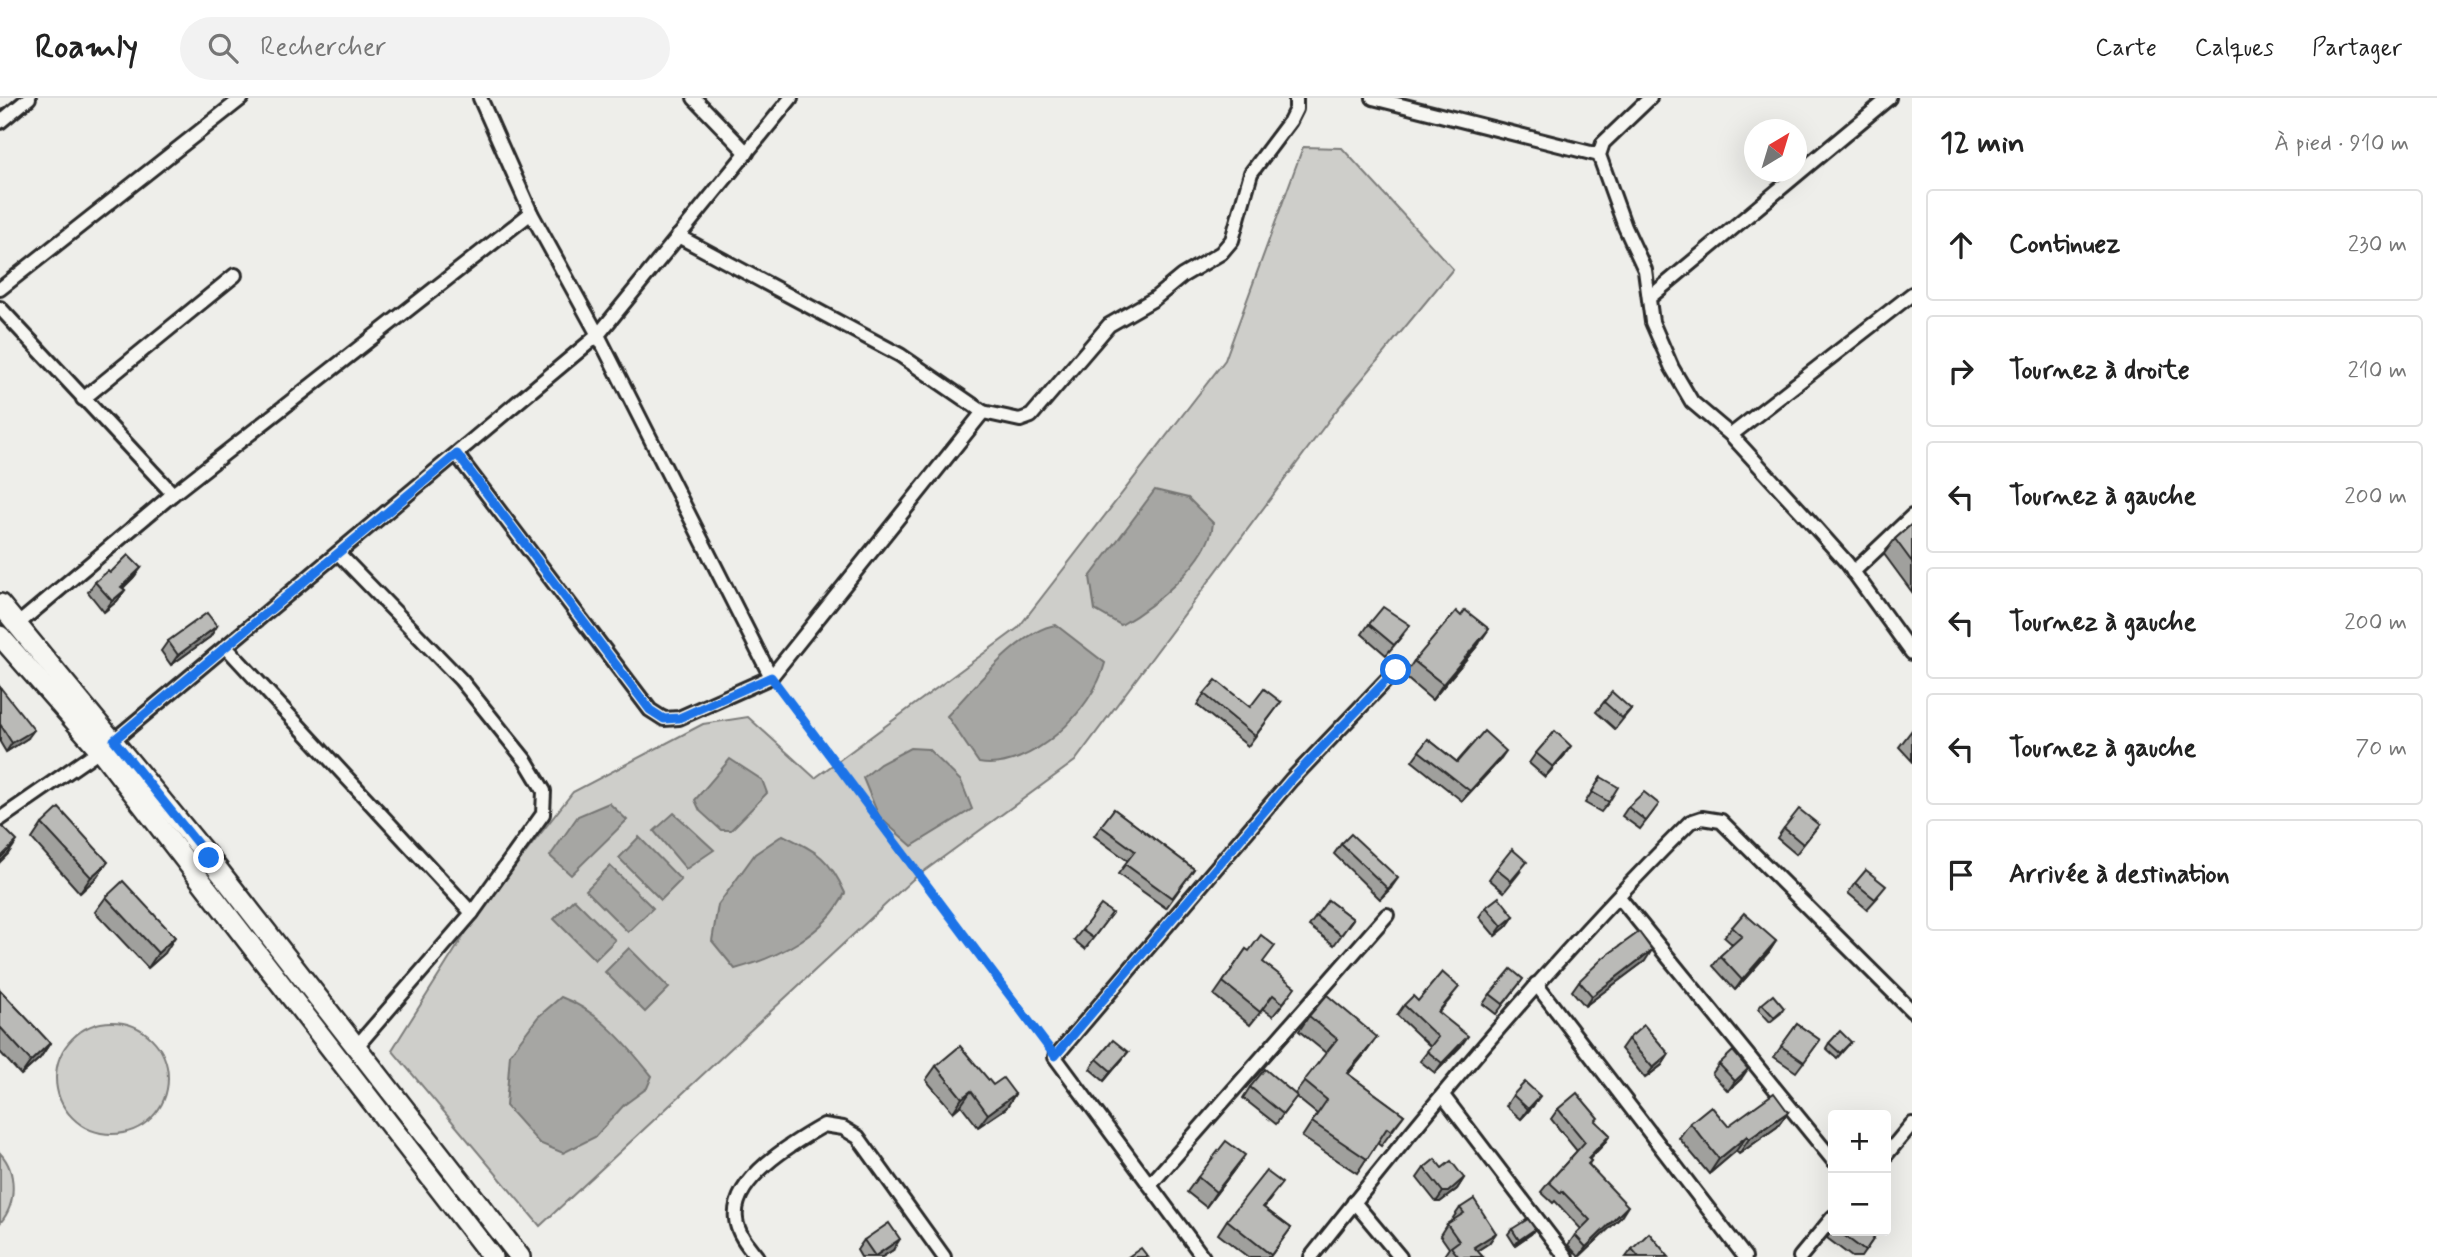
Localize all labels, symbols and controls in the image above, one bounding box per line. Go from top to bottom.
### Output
search box [180,17,670,80]
text: Roamly [35,26,138,70]
icon: search [204,29,242,67]
text: Rechercher [260,31,387,65]
text: Carte [2095,33,2157,64]
text: Calques [2195,33,2274,64]
text: Partager [2312,33,2402,64]
north arrow [1744,119,1807,182]
text: 12 min [1940,124,2025,163]
text: À pied · 910 m [2274,129,2409,159]
icon: ahead [1942,226,1980,264]
text: Continuez [2009,228,2120,262]
text: 230 m [2348,230,2407,260]
icon: right [1942,352,1980,390]
text: Tournez à droite [2009,354,2190,388]
text: 210 m [2347,356,2407,386]
icon: left [1942,478,1980,516]
text: Tournez à gauche [2009,480,2196,514]
text: 200 m [2344,482,2407,512]
icon: left [1942,604,1980,642]
text: Tournez à gauche [2009,606,2196,640]
text: 200 m [2344,608,2407,638]
route start [1380,654,1411,685]
icon: left [1942,730,1980,768]
text: Tournez à gauche [2009,732,2196,766]
text: 70 m [2355,734,2407,764]
route end [193,842,224,873]
icon: arrive [1942,856,1980,894]
text: Arrivée à destination [2009,858,2230,892]
map controls [1828,1110,1891,1236]
button: + [1828,1110,1891,1173]
button: − [1828,1173,1891,1236]

